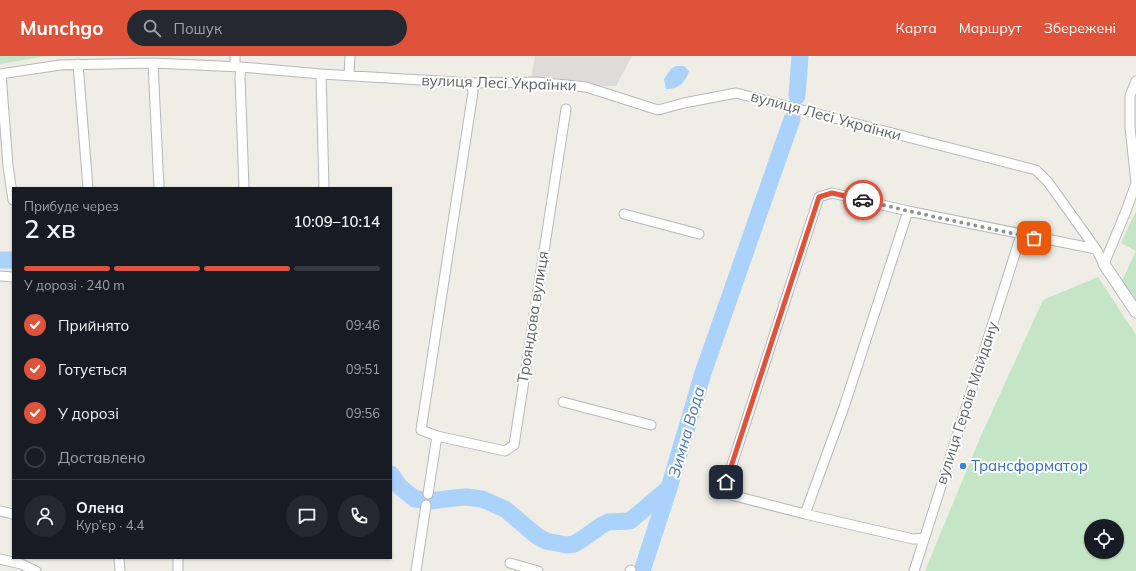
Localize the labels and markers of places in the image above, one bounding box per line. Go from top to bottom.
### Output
pin [1017,221,1051,255]
place label: Трансформатор [971,456,1088,475]
marker: Трансформатор [958,461,968,471]
pin [709,465,743,499]

